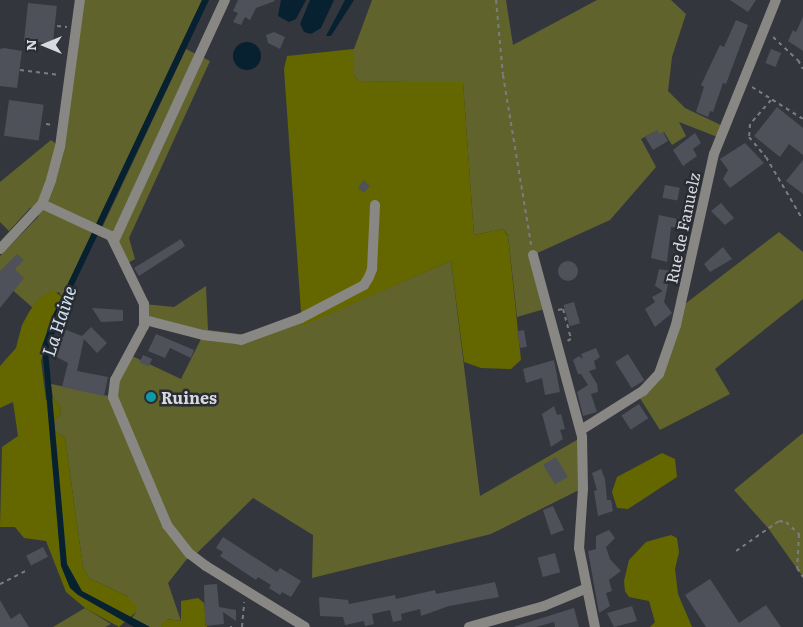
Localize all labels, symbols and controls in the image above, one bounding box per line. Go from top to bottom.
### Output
north arrow [20,20,70,70]
text: N [20,39,40,51]
street label: Rue de Fanuelz [661,171,703,285]
water label: La Haine [37,283,81,359]
place label: Ruines [161,387,217,407]
marker: Ruines [145,391,157,403]

